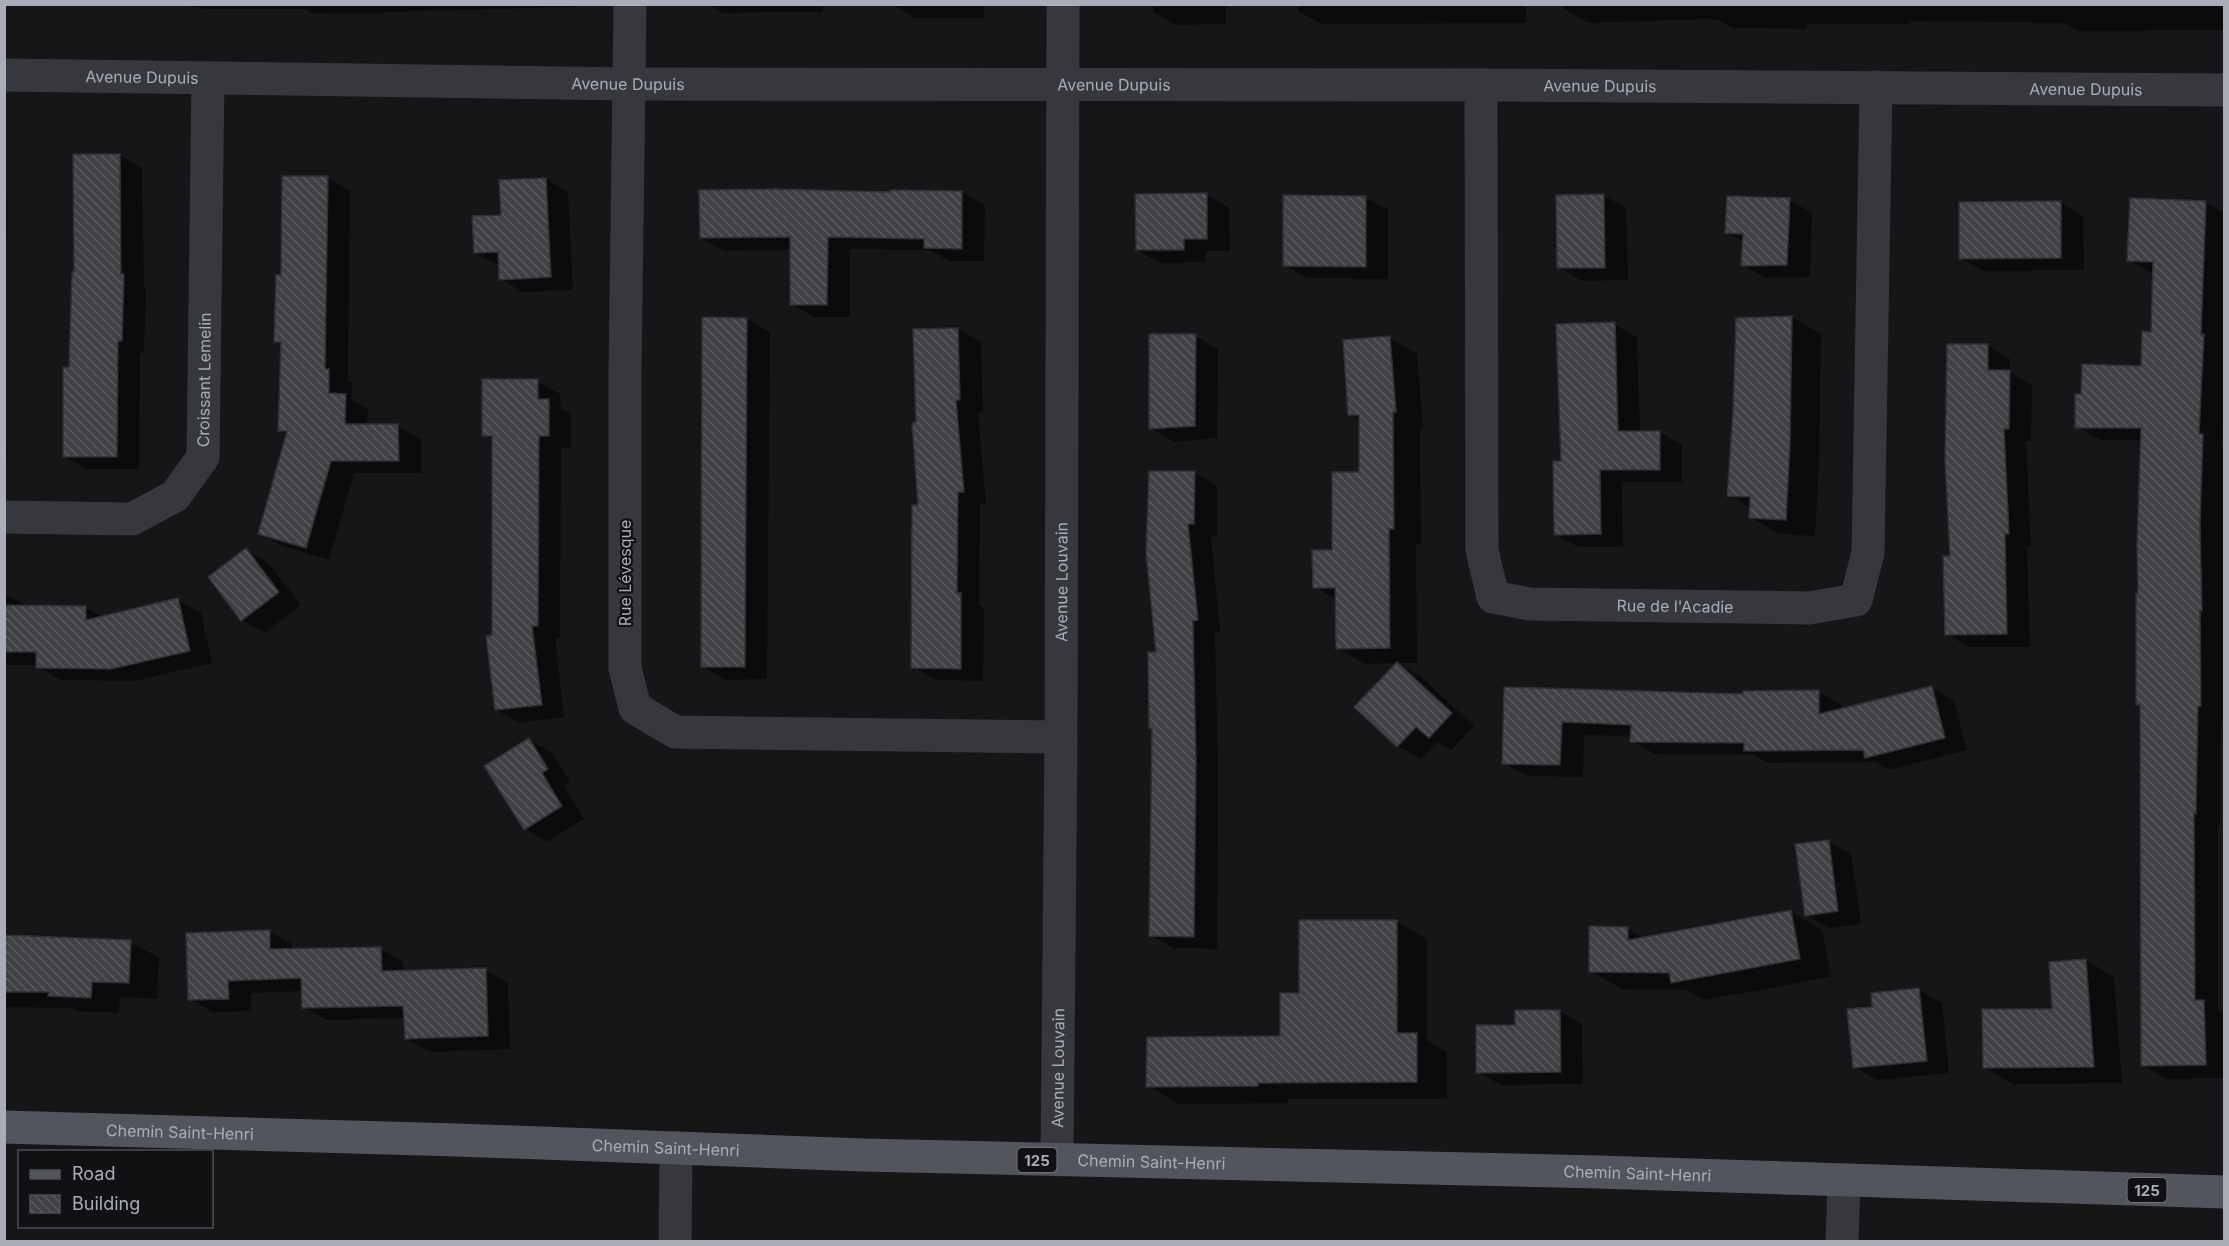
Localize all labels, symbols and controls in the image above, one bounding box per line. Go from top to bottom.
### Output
street label: Avenue Dupuis [85,66,199,88]
street label: Avenue Dupuis [571,73,685,94]
street label: Avenue Dupuis [1057,75,1171,95]
street label: Avenue Dupuis [1543,75,1657,96]
street label: Avenue Dupuis [2029,79,2143,99]
street label: Croissant Lemelin [193,312,215,447]
street label: Rue Lévesque [615,520,635,626]
street label: Avenue Louvain [1051,522,1072,642]
street label: Rue de l'Acadie [1616,595,1734,617]
street label: Avenue Louvain [1047,1008,1068,1128]
street label: Chemin Saint-Henri [106,1120,254,1144]
street label: Chemin Saint-Henri [591,1135,740,1160]
road number: 125 [1018,1148,1056,1172]
legend [18,1150,213,1228]
street label: Chemin Saint-Henri [1077,1150,1226,1173]
street label: Chemin Saint-Henri [1563,1161,1712,1186]
text: Road [72,1163,115,1184]
road number: 125 [2128,1178,2166,1202]
text: Building [72,1193,140,1214]

